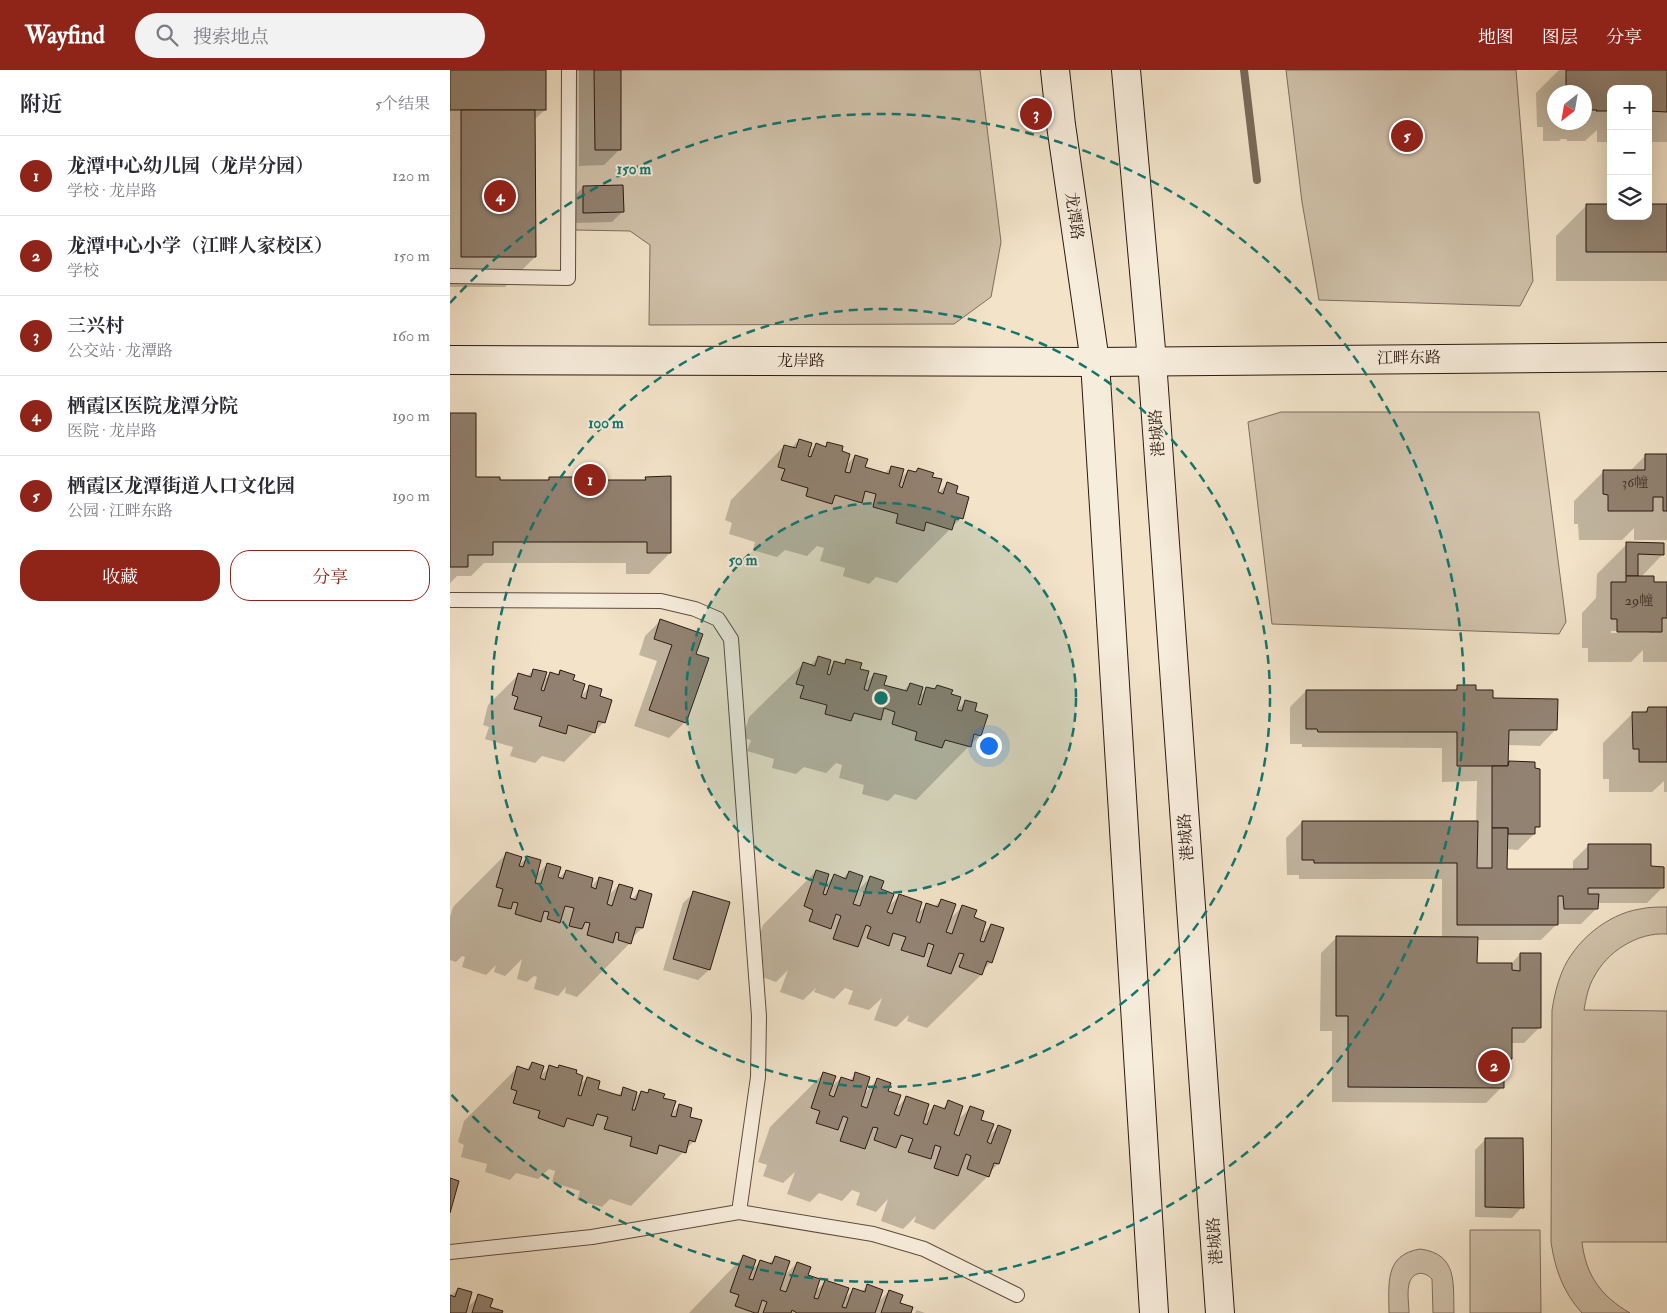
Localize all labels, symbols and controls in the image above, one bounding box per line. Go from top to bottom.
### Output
search box [135,13,485,58]
text: Wayfind [25,20,105,51]
icon: search [153,21,181,49]
text: 搜索地点 [193,25,269,49]
text: 地图 [1478,26,1514,49]
text: 图层 [1542,26,1578,49]
text: 分享 [1606,26,1642,49]
north arrow [1547,85,1592,130]
map controls [1607,85,1652,220]
button: + [1607,85,1652,130]
text: 附近 [20,91,62,118]
text: 5个结果 [375,94,430,114]
pin: 3 [1020,95,1052,133]
pin: 5 [1391,117,1423,155]
button: − [1607,130,1652,175]
text: 龙潭中心幼儿园（龙岸分园） [67,154,314,178]
text: 150 m [617,160,651,179]
text: 1 [33,166,39,186]
text: 120 m [392,166,430,186]
button: layers [1607,175,1652,220]
pin: 4 [484,177,516,215]
text: 学校 · 龙岸路 [67,181,157,201]
street label: 龙潭路 [1061,191,1087,241]
text: 龙潭中心小学（江畔人家校区） [67,234,333,258]
text: 2 [32,246,40,266]
text: 150 m [393,246,430,266]
text: 学校 [67,261,99,281]
text: 三兴村 [67,314,124,338]
text: 3 [33,326,39,346]
text: 160 m [392,326,430,346]
text: 公交站 · 龙潭路 [67,341,173,361]
street label: 江畔东路 [1377,347,1441,369]
street label: 龙岸路 [777,351,825,371]
text: 栖霞区医院龙潭分院 [67,394,238,418]
text: 4 [32,406,40,426]
text: 190 m [392,406,430,426]
street label: 港城路 [1145,408,1169,458]
text: 100 m [588,414,624,433]
text: 医院 · 龙岸路 [67,421,157,441]
pin: 1 [574,461,606,499]
text: 栖霞区龙潭街道人口文化园 [67,474,295,498]
house number: 36幢 [1622,474,1648,491]
text: 5 [32,486,40,506]
text: 190 m [392,486,430,506]
text: 公园 · 江畔东路 [67,501,173,521]
button: 收藏 [20,550,220,601]
button: 分享 [230,550,430,601]
text: 50 m [729,551,758,570]
house number: 29幢 [1625,592,1653,609]
centre of rings [872,689,890,707]
your location [976,733,1002,759]
street label: 港城路 [1174,812,1198,862]
pin: 2 [1478,1047,1510,1085]
street label: 港城路 [1203,1216,1227,1266]

